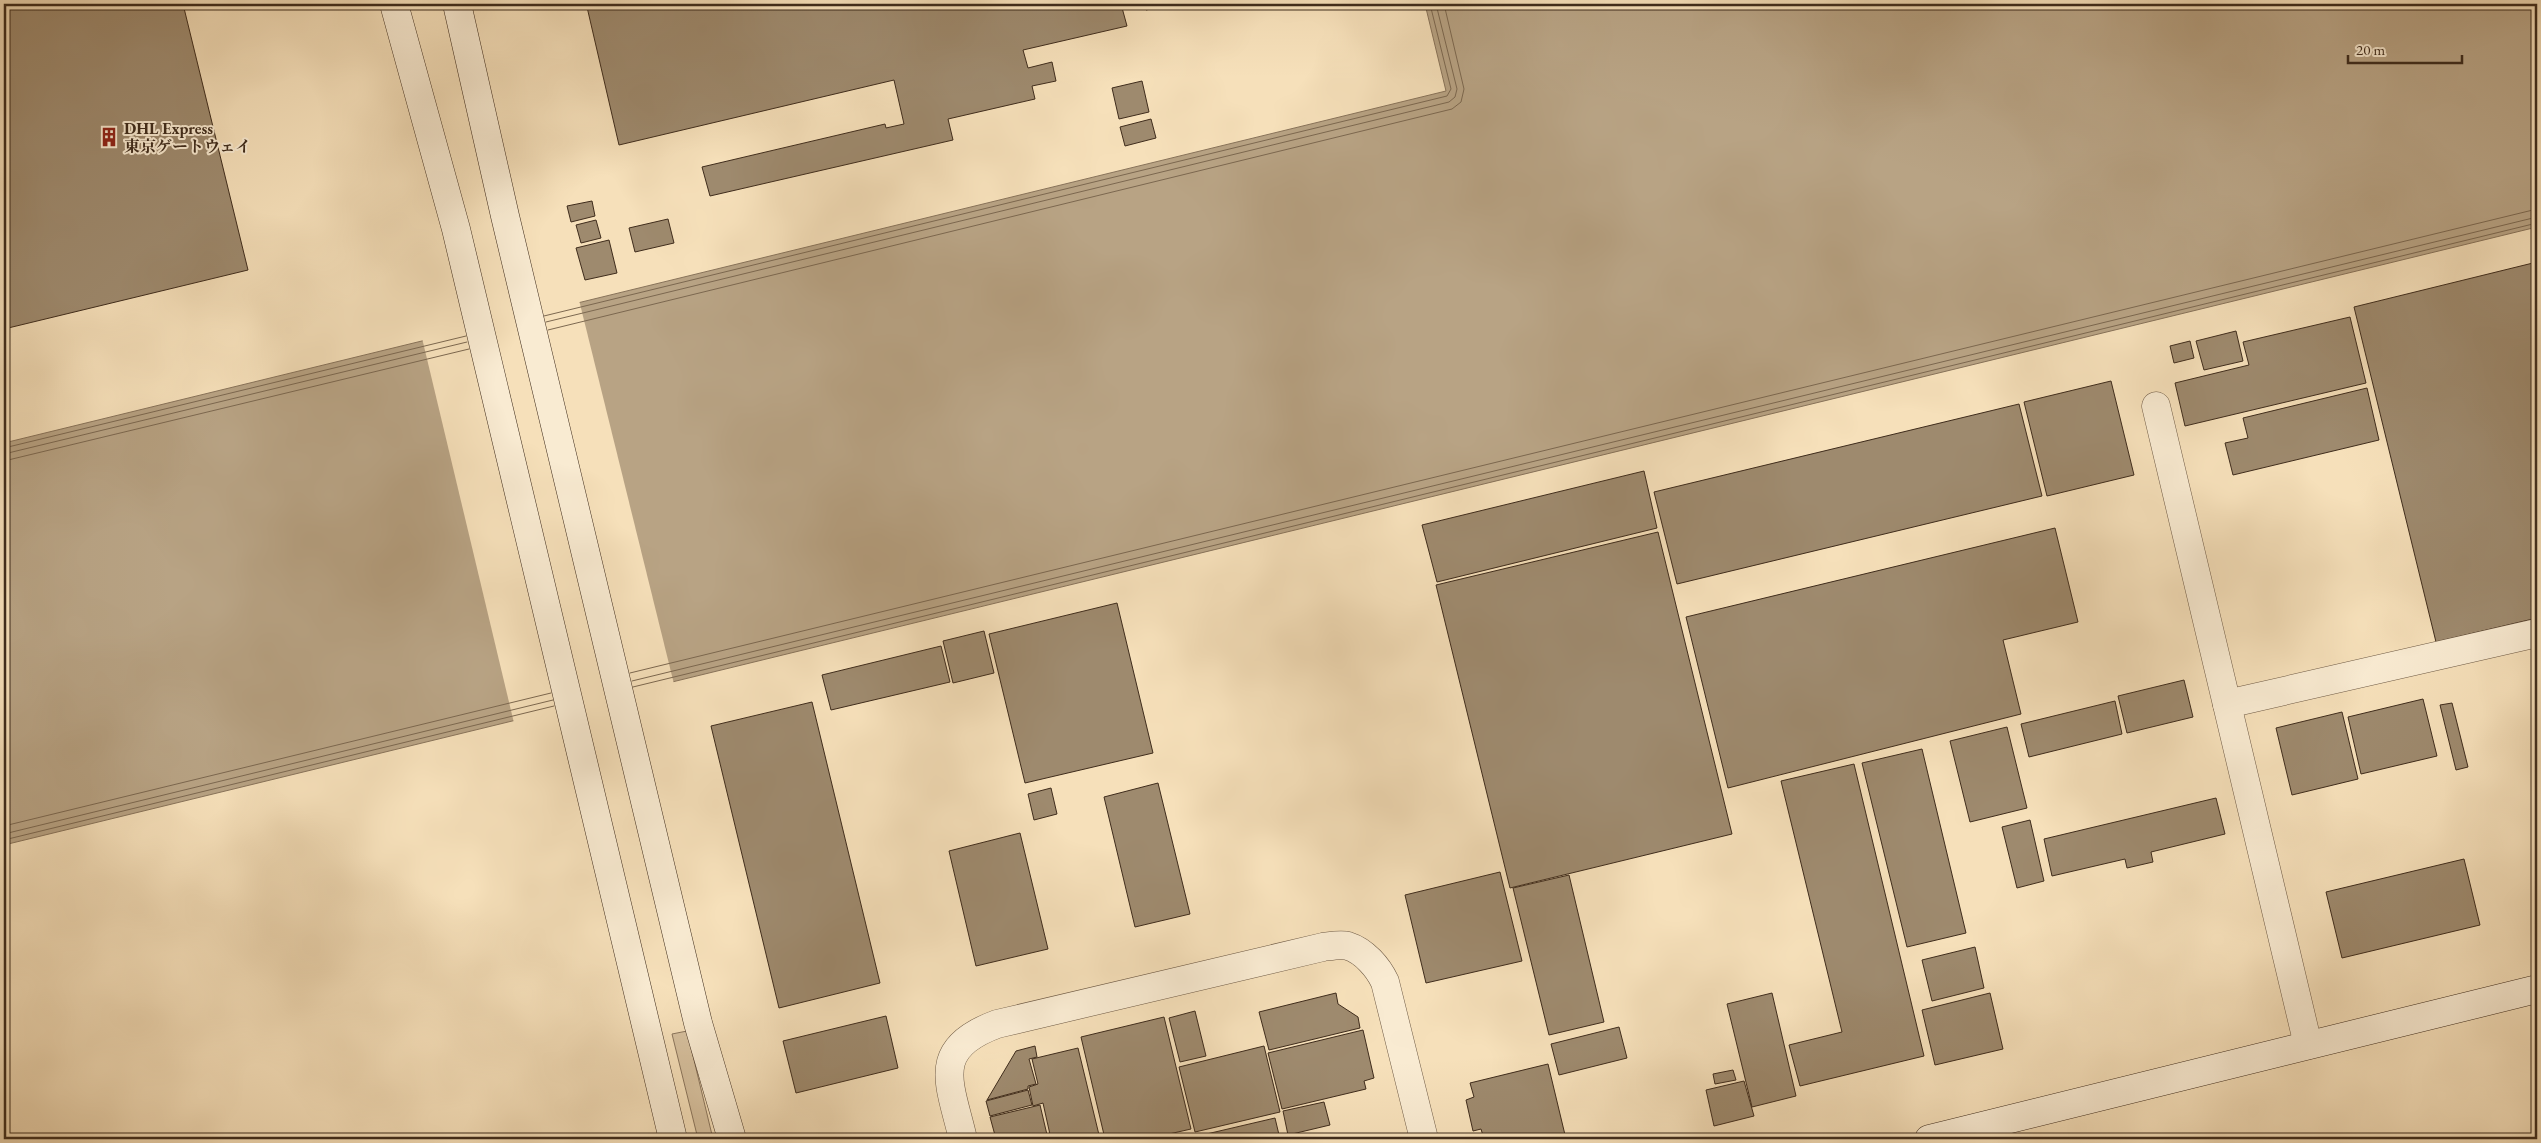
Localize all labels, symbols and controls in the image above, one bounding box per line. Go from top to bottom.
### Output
scale bar [2348,32,2462,64]
text: 20 m [2356,40,2385,59]
place label: DHL Express 東京ゲートウェイ [124,118,251,157]
building icon: DHL Express 東京ゲートウェイ [98,126,120,148]

